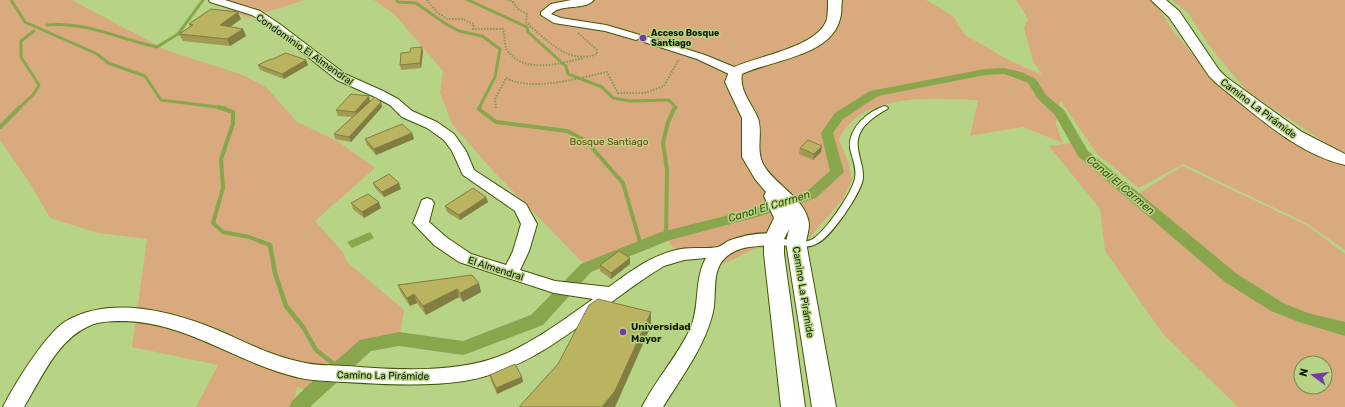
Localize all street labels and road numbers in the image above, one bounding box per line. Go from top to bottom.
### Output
street label: Condominio El Almendral [253,12,355,88]
street label: Camino La Pirámide [1218,76,1299,142]
street label: Camino La Pirámide [790,246,816,339]
street label: El Almendral [466,254,525,284]
street label: Camino La Pirámide [337,369,430,383]

